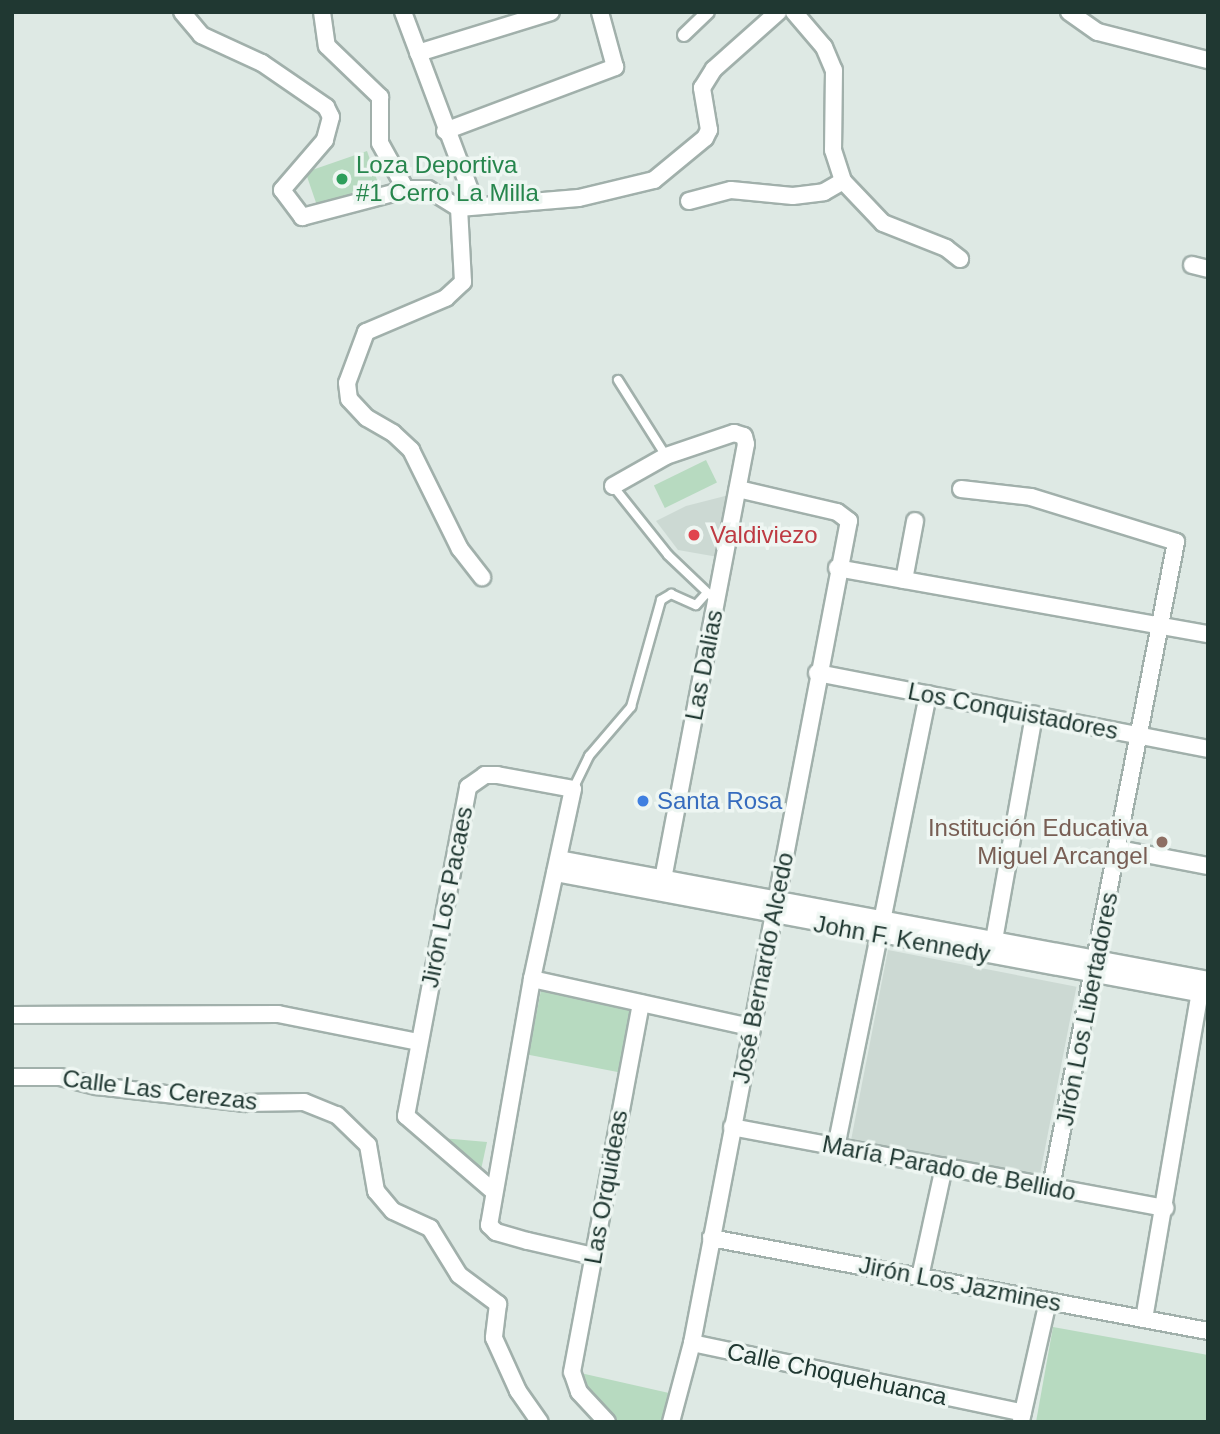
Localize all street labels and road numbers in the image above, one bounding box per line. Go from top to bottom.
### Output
street label: Las Dalias [679,607,729,723]
street label: Los Conquistadores [905,676,1121,746]
street label: Jirón Los Pacaes [415,804,479,990]
street label: José Bernardo Alcedo [726,849,800,1087]
street label: Jirón Los Libertadores [1050,890,1124,1128]
street label: John F. Kennedy [811,909,993,969]
street label: Calle Las Cerezas [61,1064,259,1116]
street label: Las Orquideas [578,1108,634,1266]
street label: María Parado de Bellido [820,1129,1078,1207]
street label: Jirón Los Jazmines [856,1250,1064,1318]
street label: Calle Choquehuanca [724,1337,950,1411]

